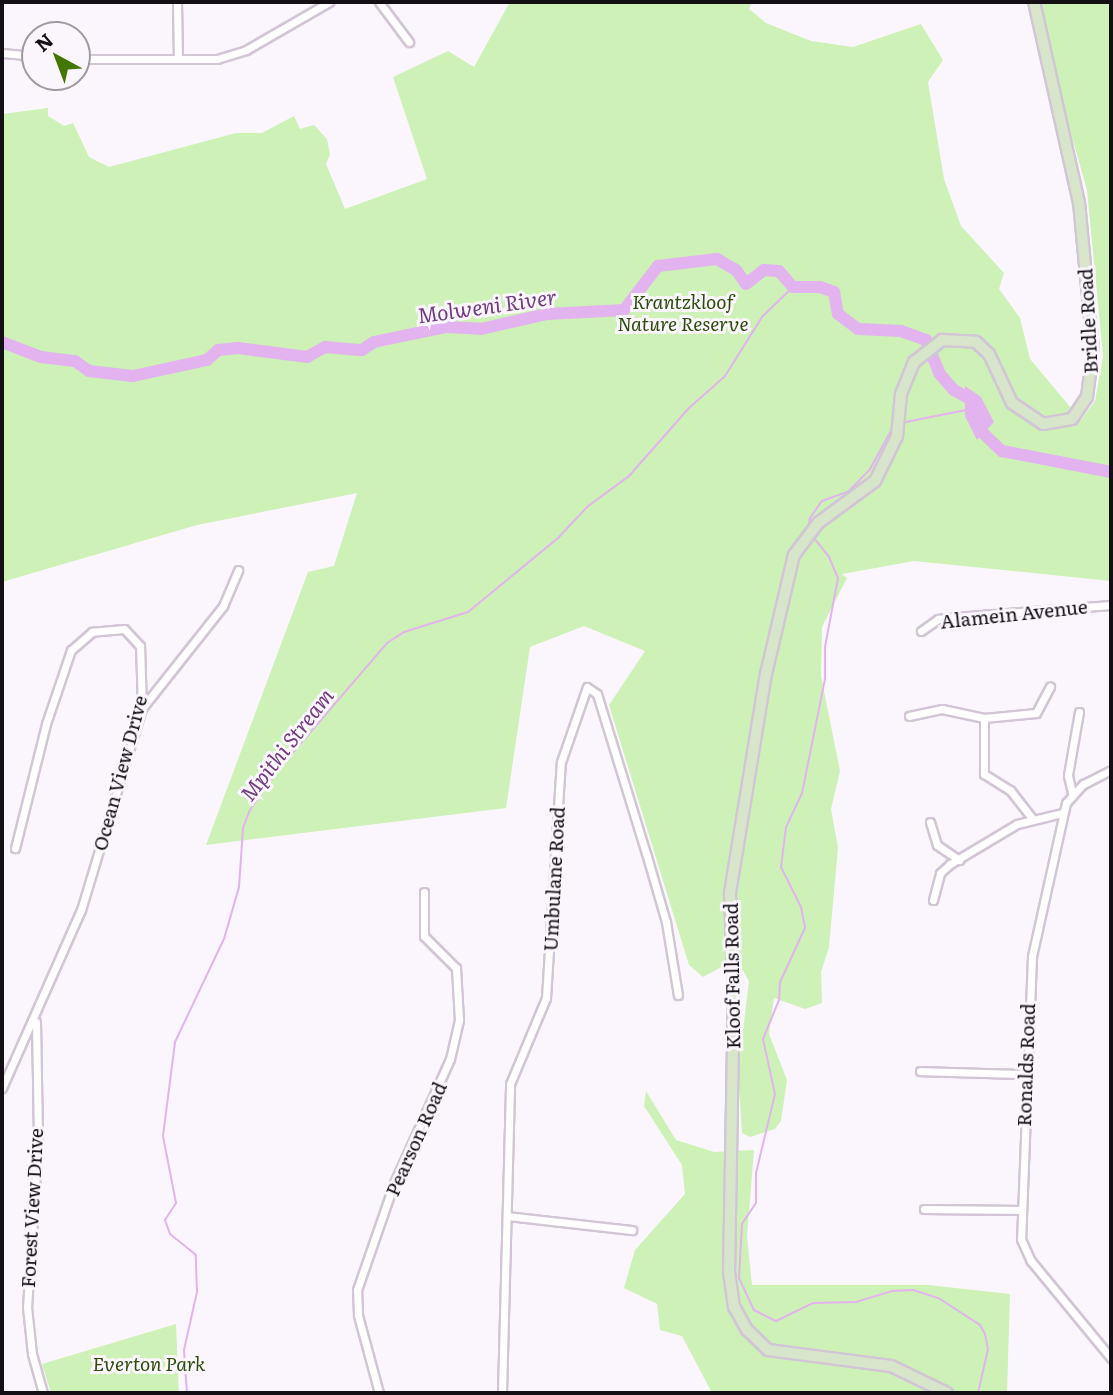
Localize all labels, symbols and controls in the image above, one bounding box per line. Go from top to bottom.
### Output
north arrow [21,21,91,91]
text: N [28,26,59,57]
street label: Bridle Road [1074,268,1102,374]
water label: Molweni River [416,283,558,327]
park label: Krantzkloof Nature Reserve [617,291,749,335]
street label: Alamein Avenue [939,595,1089,633]
water label: Mpithi Stream [234,683,338,805]
street label: Ocean View Drive [88,693,152,853]
street label: Umbulane Road [539,806,569,952]
street label: Kloof Falls Road [719,903,745,1049]
street label: Ronalds Road [1012,1003,1040,1127]
street label: Pearson Road [381,1078,451,1200]
street label: Forest View Drive [16,1128,48,1288]
park label: Everton Park [92,1353,206,1375]

